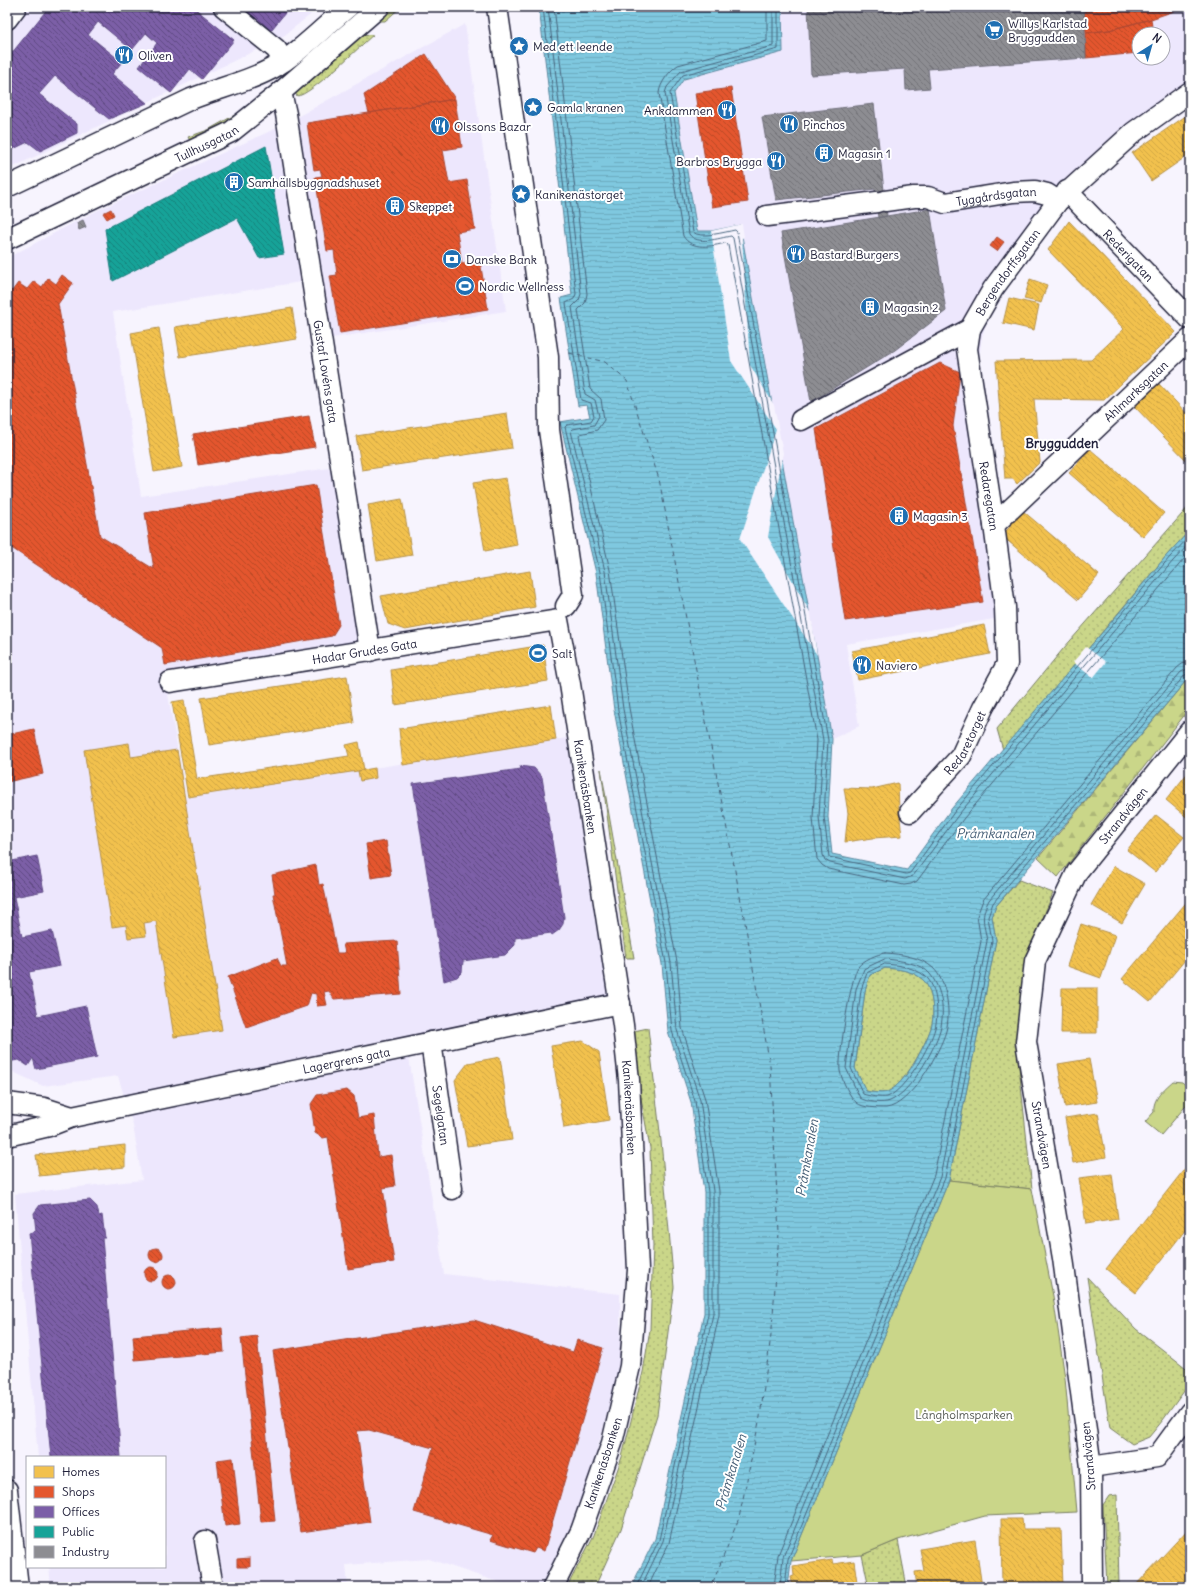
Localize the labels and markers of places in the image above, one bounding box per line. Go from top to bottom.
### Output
place label: Willys Karlstad Bryggudden [1008,16,1087,45]
supermarket icon: Willys Karlstad Bryggudden [983,19,1005,41]
place icon: Med ett leende [508,35,530,57]
place label: Med ett leende [533,39,612,54]
restaurant icon: Oliven [113,44,135,66]
place label: Oliven [138,48,172,63]
place icon: Gamla kranen [522,96,544,118]
restaurant icon: Ankdammen [716,99,738,121]
place label: Gamla kranen [547,100,624,115]
place label: Ankdammen [644,103,713,118]
restaurant icon: Pinchos [778,113,800,135]
restaurant icon: Olssons Bazar [429,115,451,137]
place label: Pinchos [803,117,845,132]
place label: Olssons Bazar [454,119,531,134]
building icon: Magasin 1 [813,142,835,164]
place label: Magasin 1 [838,146,891,161]
restaurant icon: Barbros Brygga [765,150,787,172]
place label: Barbros Brygga [676,154,762,169]
building icon: Samhällsbyggnadshuset [223,171,245,193]
place label: Samhällsbyggnadshuset [248,175,380,190]
place icon: Kanikenästorget [510,183,532,205]
place label: Kanikenästorget [535,187,623,202]
building icon: Skeppet [384,195,406,217]
place label: Skeppet [409,199,452,214]
restaurant icon: Bastard Burgers [785,243,807,265]
place label: Bastard Burgers [810,247,899,262]
bank icon: Danske Bank [441,248,463,270]
place label: Danske Bank [466,252,537,267]
sports icon: Nordic Wellness [454,275,476,297]
place label: Nordic Wellness [479,279,564,294]
building icon: Magasin 2 [859,296,881,318]
place label: Magasin 2 [884,300,939,315]
building icon: Magasin 3 [888,505,910,527]
place label: Magasin 3 [913,509,968,524]
sports icon: Salt [527,642,549,664]
place label: Salt [552,646,572,661]
restaurant icon: Naviero [851,654,873,676]
place label: Naviero [876,658,918,673]

